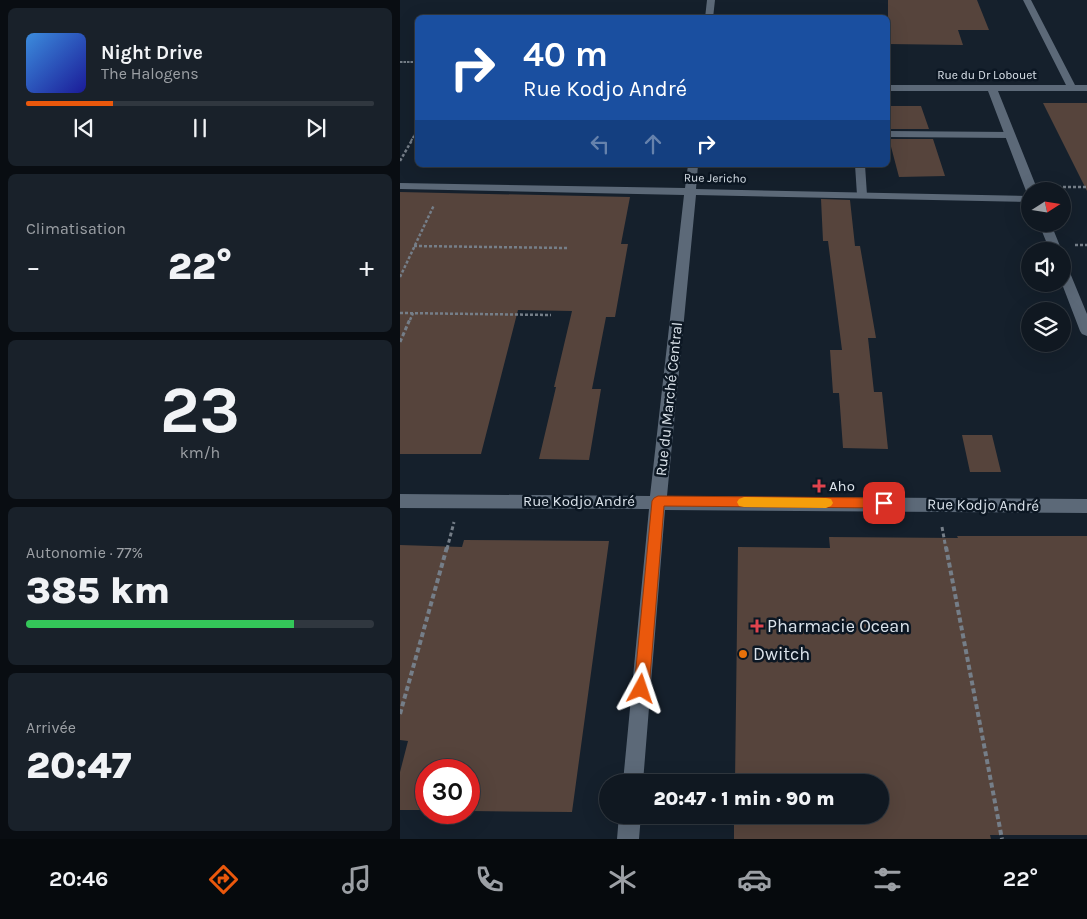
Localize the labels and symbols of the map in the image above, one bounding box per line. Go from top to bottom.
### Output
street label: Rue du Dr Lobouet [937,68,1037,82]
street label: Rue Jericho [684,170,746,186]
north arrow [1021,182,1071,232]
street label: Rue du Marché Central [652,321,686,477]
place label: Aho [829,477,855,495]
marker: Aho [813,480,825,492]
pin [863,482,905,524]
street label: Rue Kodjo André [523,492,635,510]
street label: Rue Kodjo André [927,495,1039,515]
place label: Pharmacie Ocean [767,615,910,637]
marker: Pharmacie Ocean [751,620,763,632]
place label: Dwitch [753,643,810,665]
marker: Dwitch [737,648,749,660]
position arrow [614,662,666,714]
speed limit sign: 30 [415,759,480,824]

